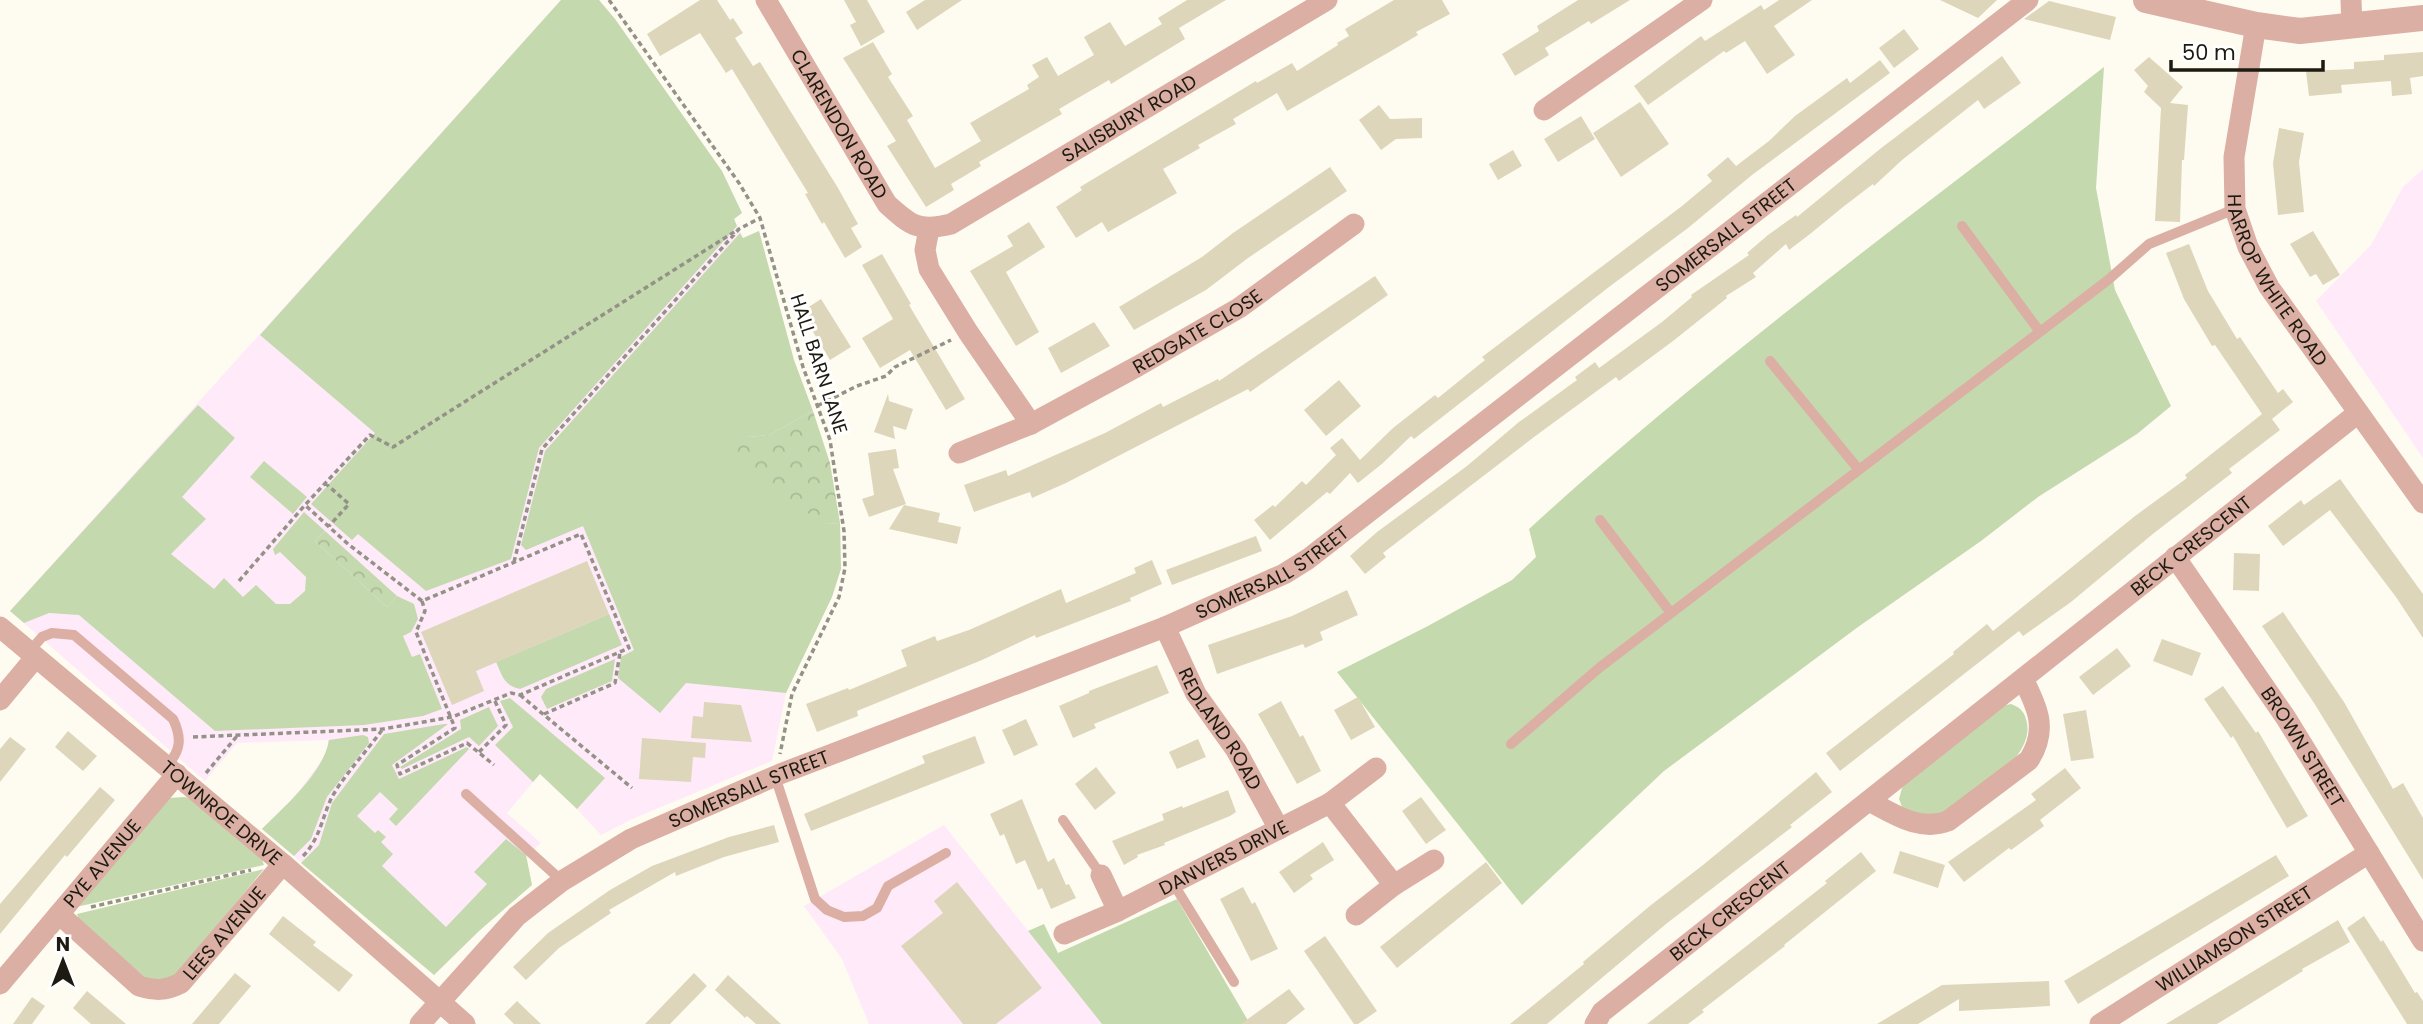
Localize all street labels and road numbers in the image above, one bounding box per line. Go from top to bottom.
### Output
street label: CLARENDON ROAD [785,44,894,204]
street label: SALISBURY ROAD [1056,67,1202,169]
street label: SOMERSALL STREET [1649,171,1802,298]
street label: HARROP WHITE ROAD [2221,194,2335,371]
street label: REDGATE CLOSE [1127,282,1267,380]
street label: HALL BARN LANE [784,290,854,438]
street label: BECK CRESCENT [2124,489,2257,602]
street label: SOMERSALL STREET [1191,519,1354,625]
street label: REDLAND ROAD [1172,663,1269,795]
street label: BROWN STREET [2255,681,2351,812]
street label: SOMERSALL STREET [664,743,833,835]
street label: TOWNROE DRIVE [155,754,288,871]
street label: PYE AVENUE [57,813,147,913]
street label: DANVERS DRIVE [1154,813,1293,902]
street label: BECK CRESCENT [1664,854,1796,967]
street label: WILLIAMSON STREET [2151,879,2318,999]
street label: LEES AVENUE [176,880,272,985]

